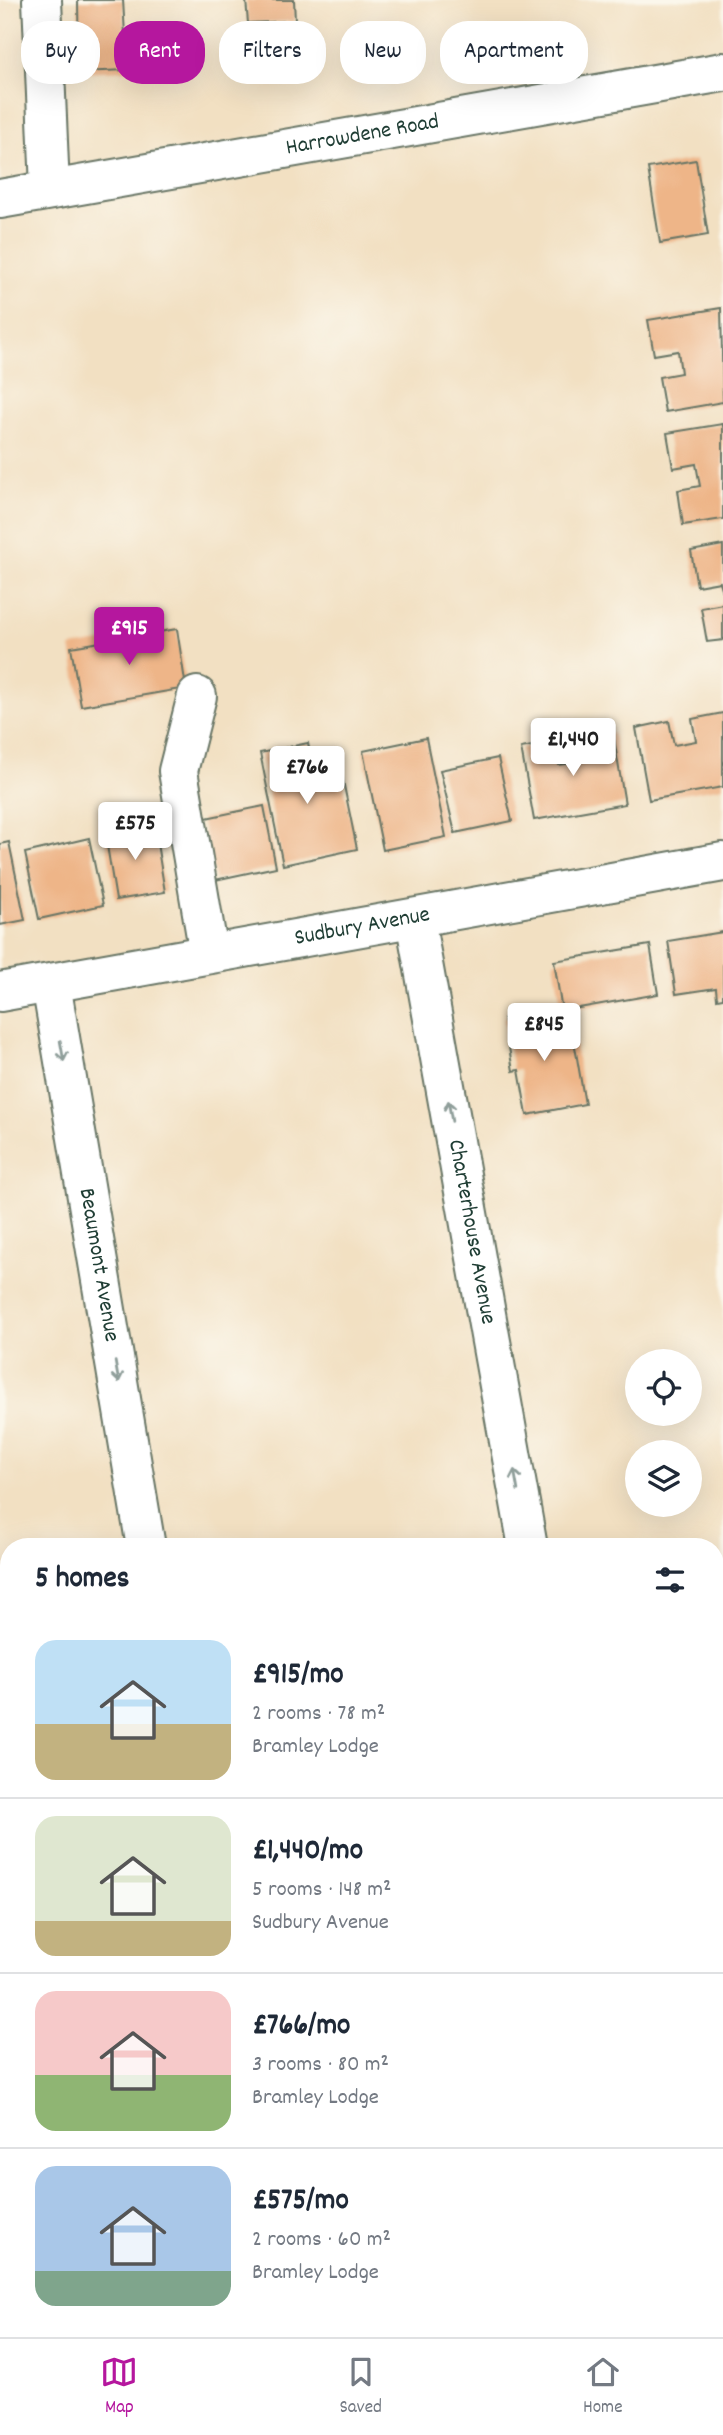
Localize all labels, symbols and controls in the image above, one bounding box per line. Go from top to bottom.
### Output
chip: Buy [21,21,100,84]
chip: Rent [114,21,205,84]
chip: Filters [219,21,326,84]
chip: New [340,21,426,84]
chip: Apartment [440,21,588,84]
street label: Harrowdene Road [283,106,442,165]
pin: £915 [88,608,170,667]
text: £915 [110,613,148,646]
pin: £1,440 [516,718,630,778]
text: £1,440 [547,724,599,757]
pin: £766 [266,746,348,806]
text: £766 [286,752,328,785]
pin: £575 [94,802,176,862]
text: £575 [114,808,156,841]
street label: Sudbury Avenue [292,899,432,955]
pin: £845 [503,1004,585,1063]
text: £845 [524,1009,564,1042]
one-way arrow [56,1039,69,1062]
one-way arrow [443,1100,456,1123]
street label: Charterhouse Avenue [438,1137,504,1327]
street label: Beaumont Avenue [69,1186,128,1344]
map controls [625,1349,702,1517]
button: locate [625,1349,702,1426]
one-way arrow [111,1360,124,1383]
button: layers [625,1440,702,1517]
one-way arrow [509,1469,522,1492]
text: 5 homes [35,1559,129,1602]
icon: filters [651,1561,689,1599]
text: £915/mo [252,1655,344,1698]
icon: home [91,1668,175,1752]
text: 2 rooms · 78 m² [252,1698,385,1731]
text: Bramley Lodge [252,1731,379,1764]
text: £1,440/mo [252,1831,363,1874]
icon: home [91,1844,175,1928]
text: 5 rooms · 148 m² [252,1874,391,1907]
text: Sudbury Avenue [252,1907,389,1940]
text: £766/mo [252,2006,350,2049]
icon: home [91,2019,175,2103]
text: 3 rooms · 80 m² [252,2049,389,2082]
text: Bramley Lodge [252,2082,379,2115]
text: £575/mo [252,2181,349,2224]
icon: home [91,2194,175,2278]
text: 2 rooms · 60 m² [252,2224,391,2257]
text: Bramley Lodge [252,2257,379,2290]
tab: Map [100,2353,138,2422]
tab: Saved [339,2353,382,2422]
tab: Home [583,2353,623,2422]

